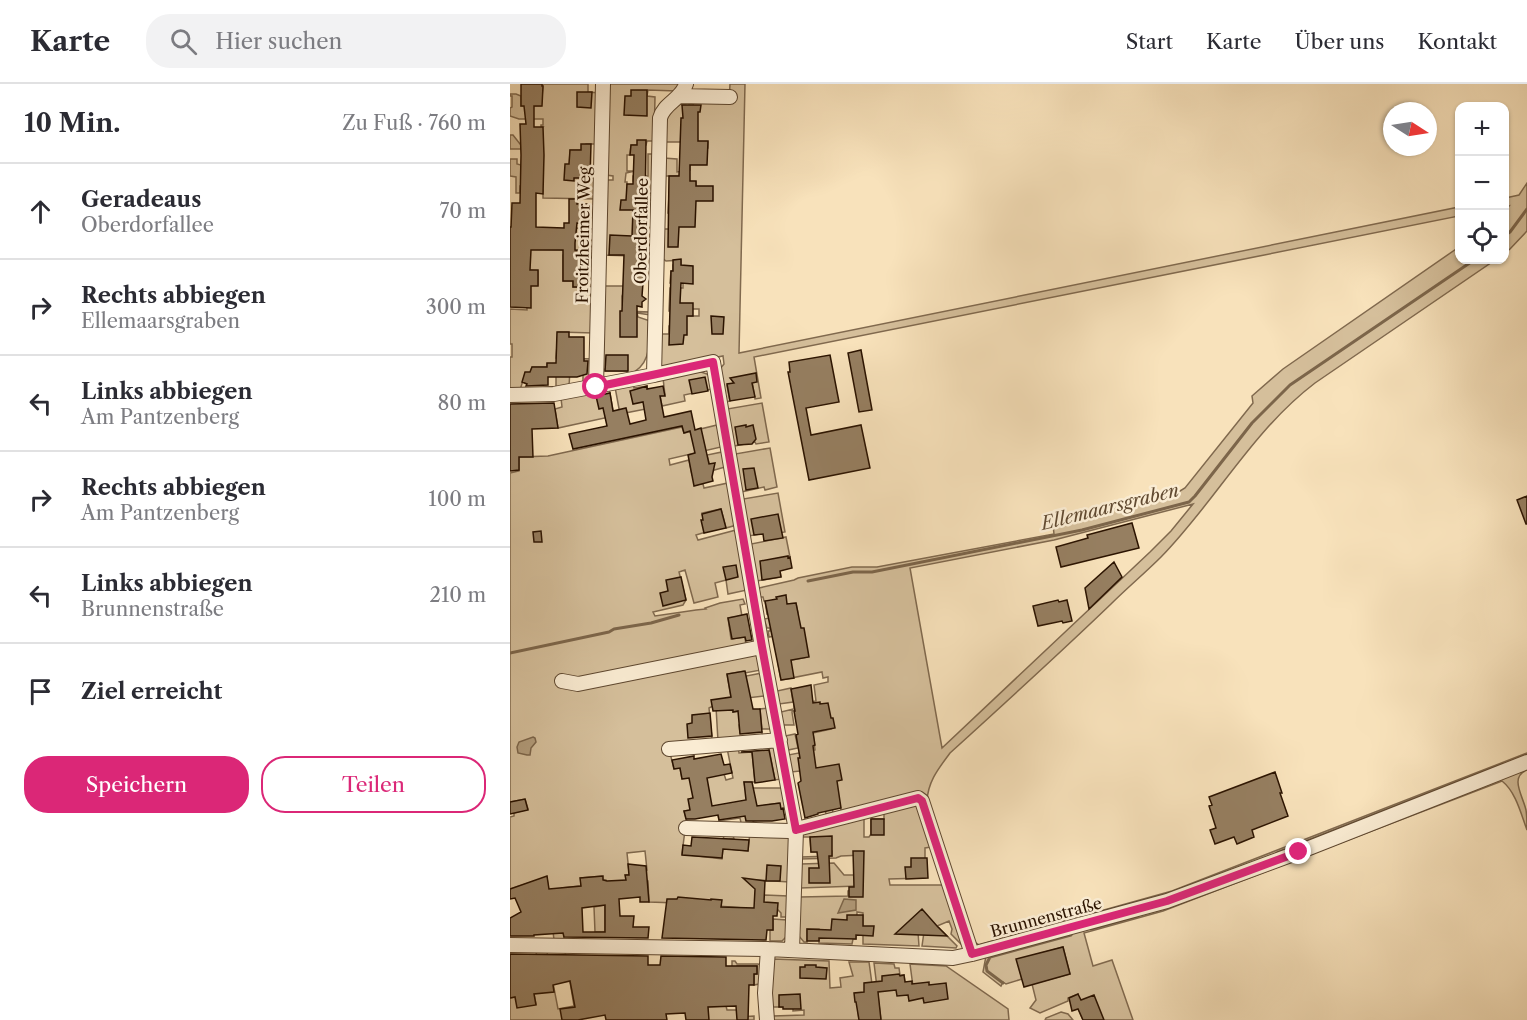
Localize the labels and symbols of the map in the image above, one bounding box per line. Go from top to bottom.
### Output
north arrow [1383,102,1437,156]
street label: Froitzheimer Weg [572,166,594,304]
street label: Oberdorfallee [630,178,652,284]
route start [582,373,608,399]
water label: Ellemaarsgraben [1037,479,1181,535]
route end [1285,838,1311,864]
street label: Brunnenstraße [988,893,1104,941]

